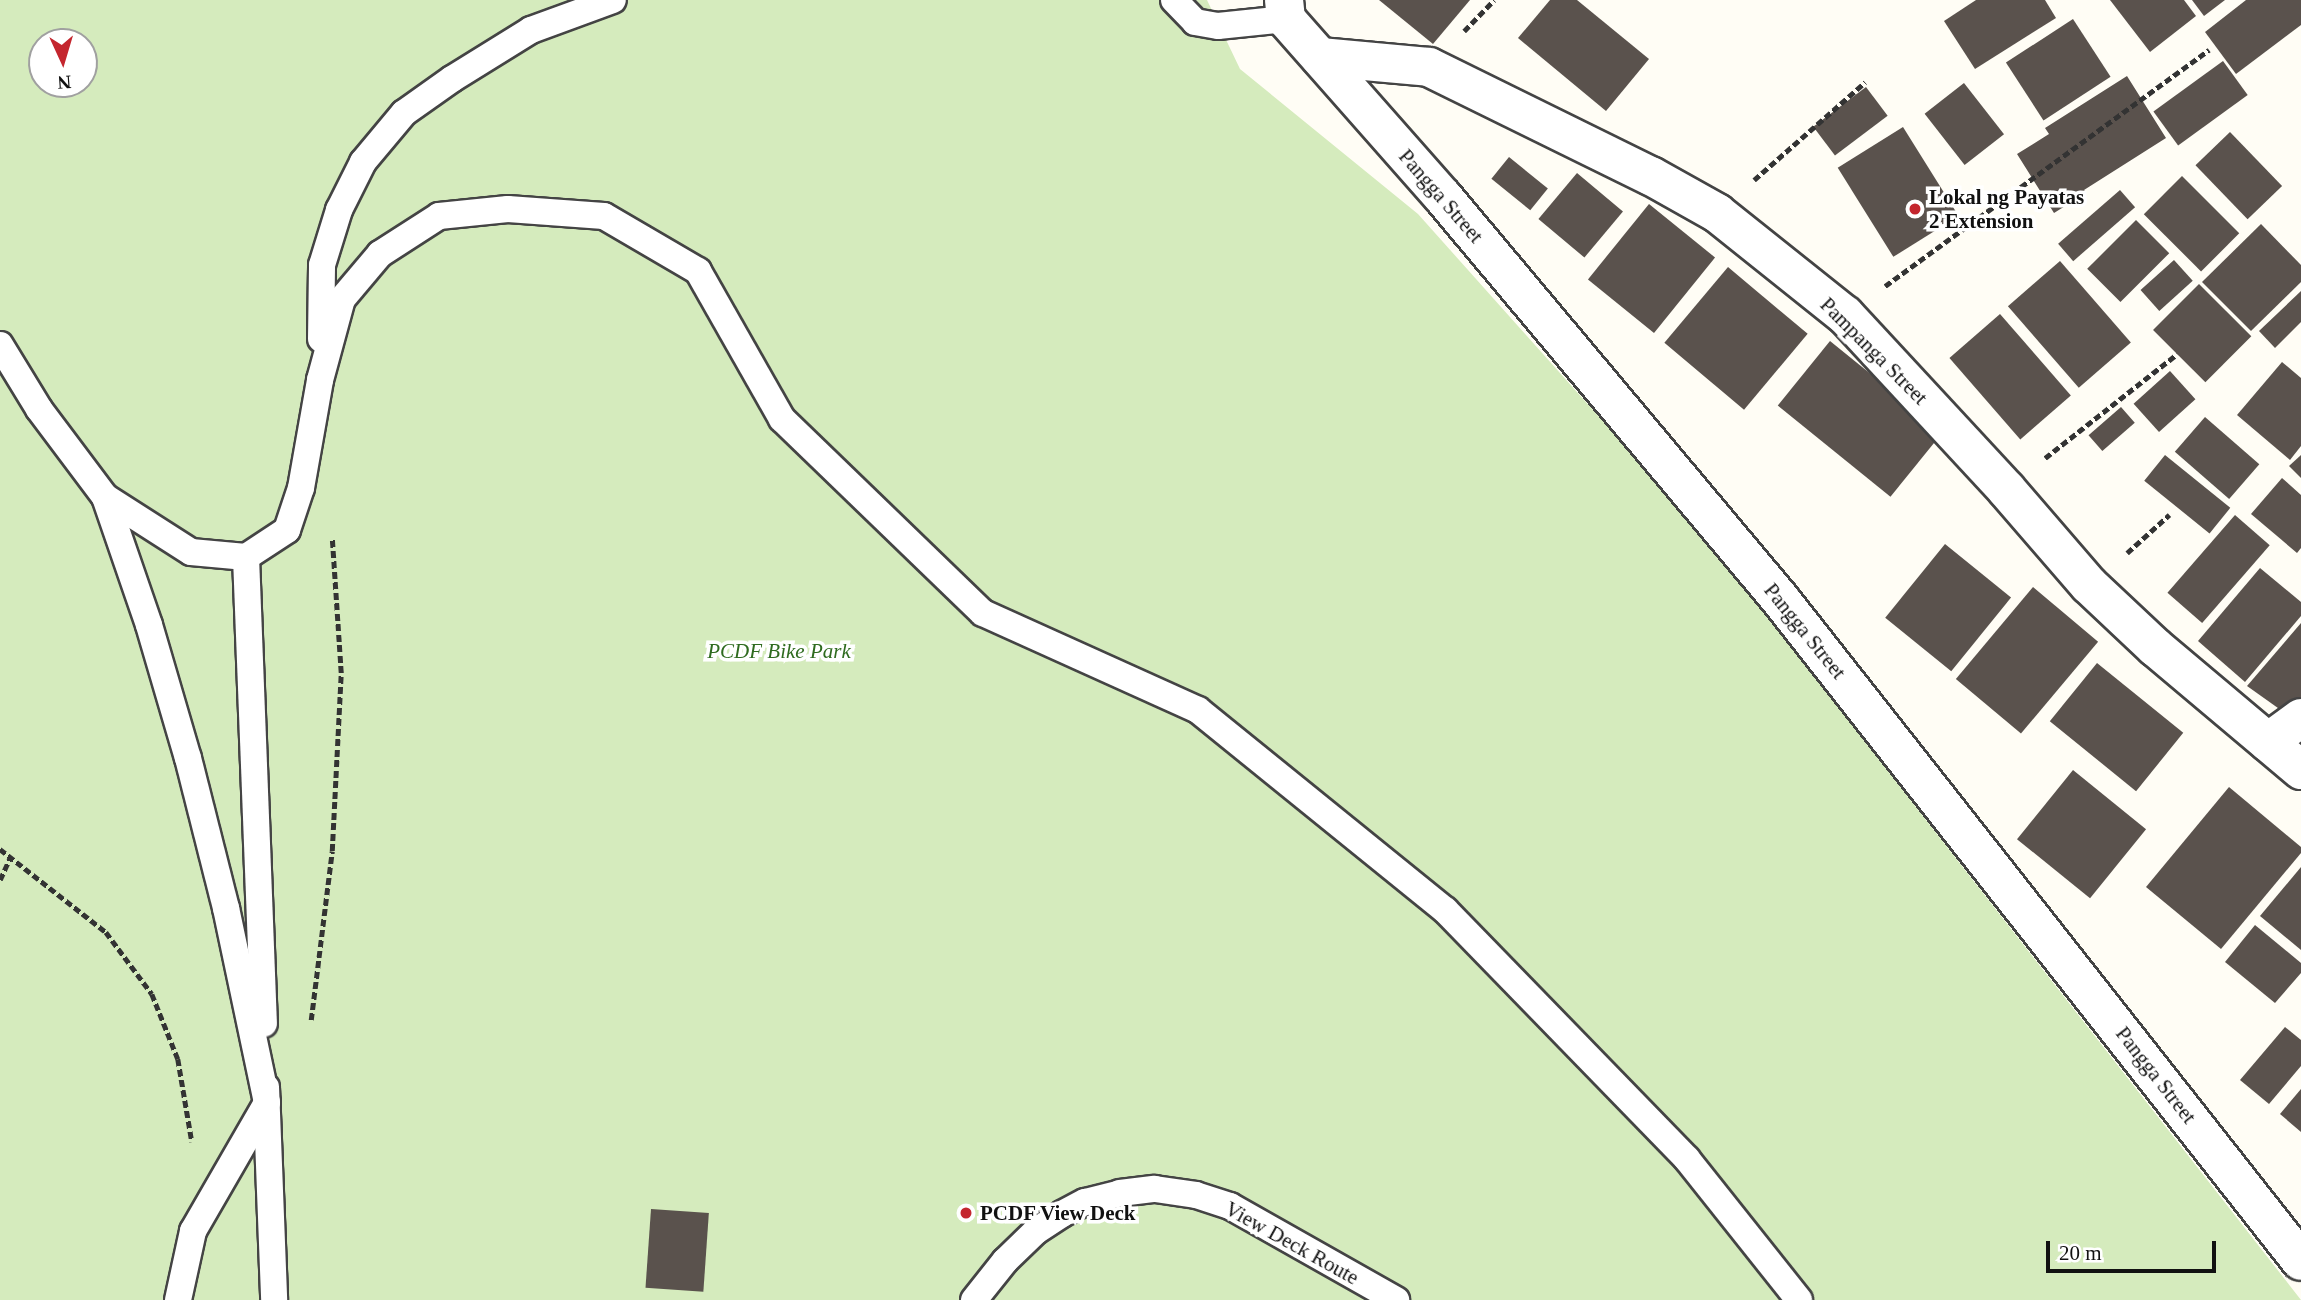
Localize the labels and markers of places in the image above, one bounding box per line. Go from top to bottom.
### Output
place label: Lokal ng Payatas 2 Extension [1929,184,2084,234]
marker: Lokal ng Payatas 2 Extension [1907,201,1923,217]
place label: PCDF View Deck [980,1200,1137,1226]
marker: PCDF View Deck [958,1205,974,1221]

